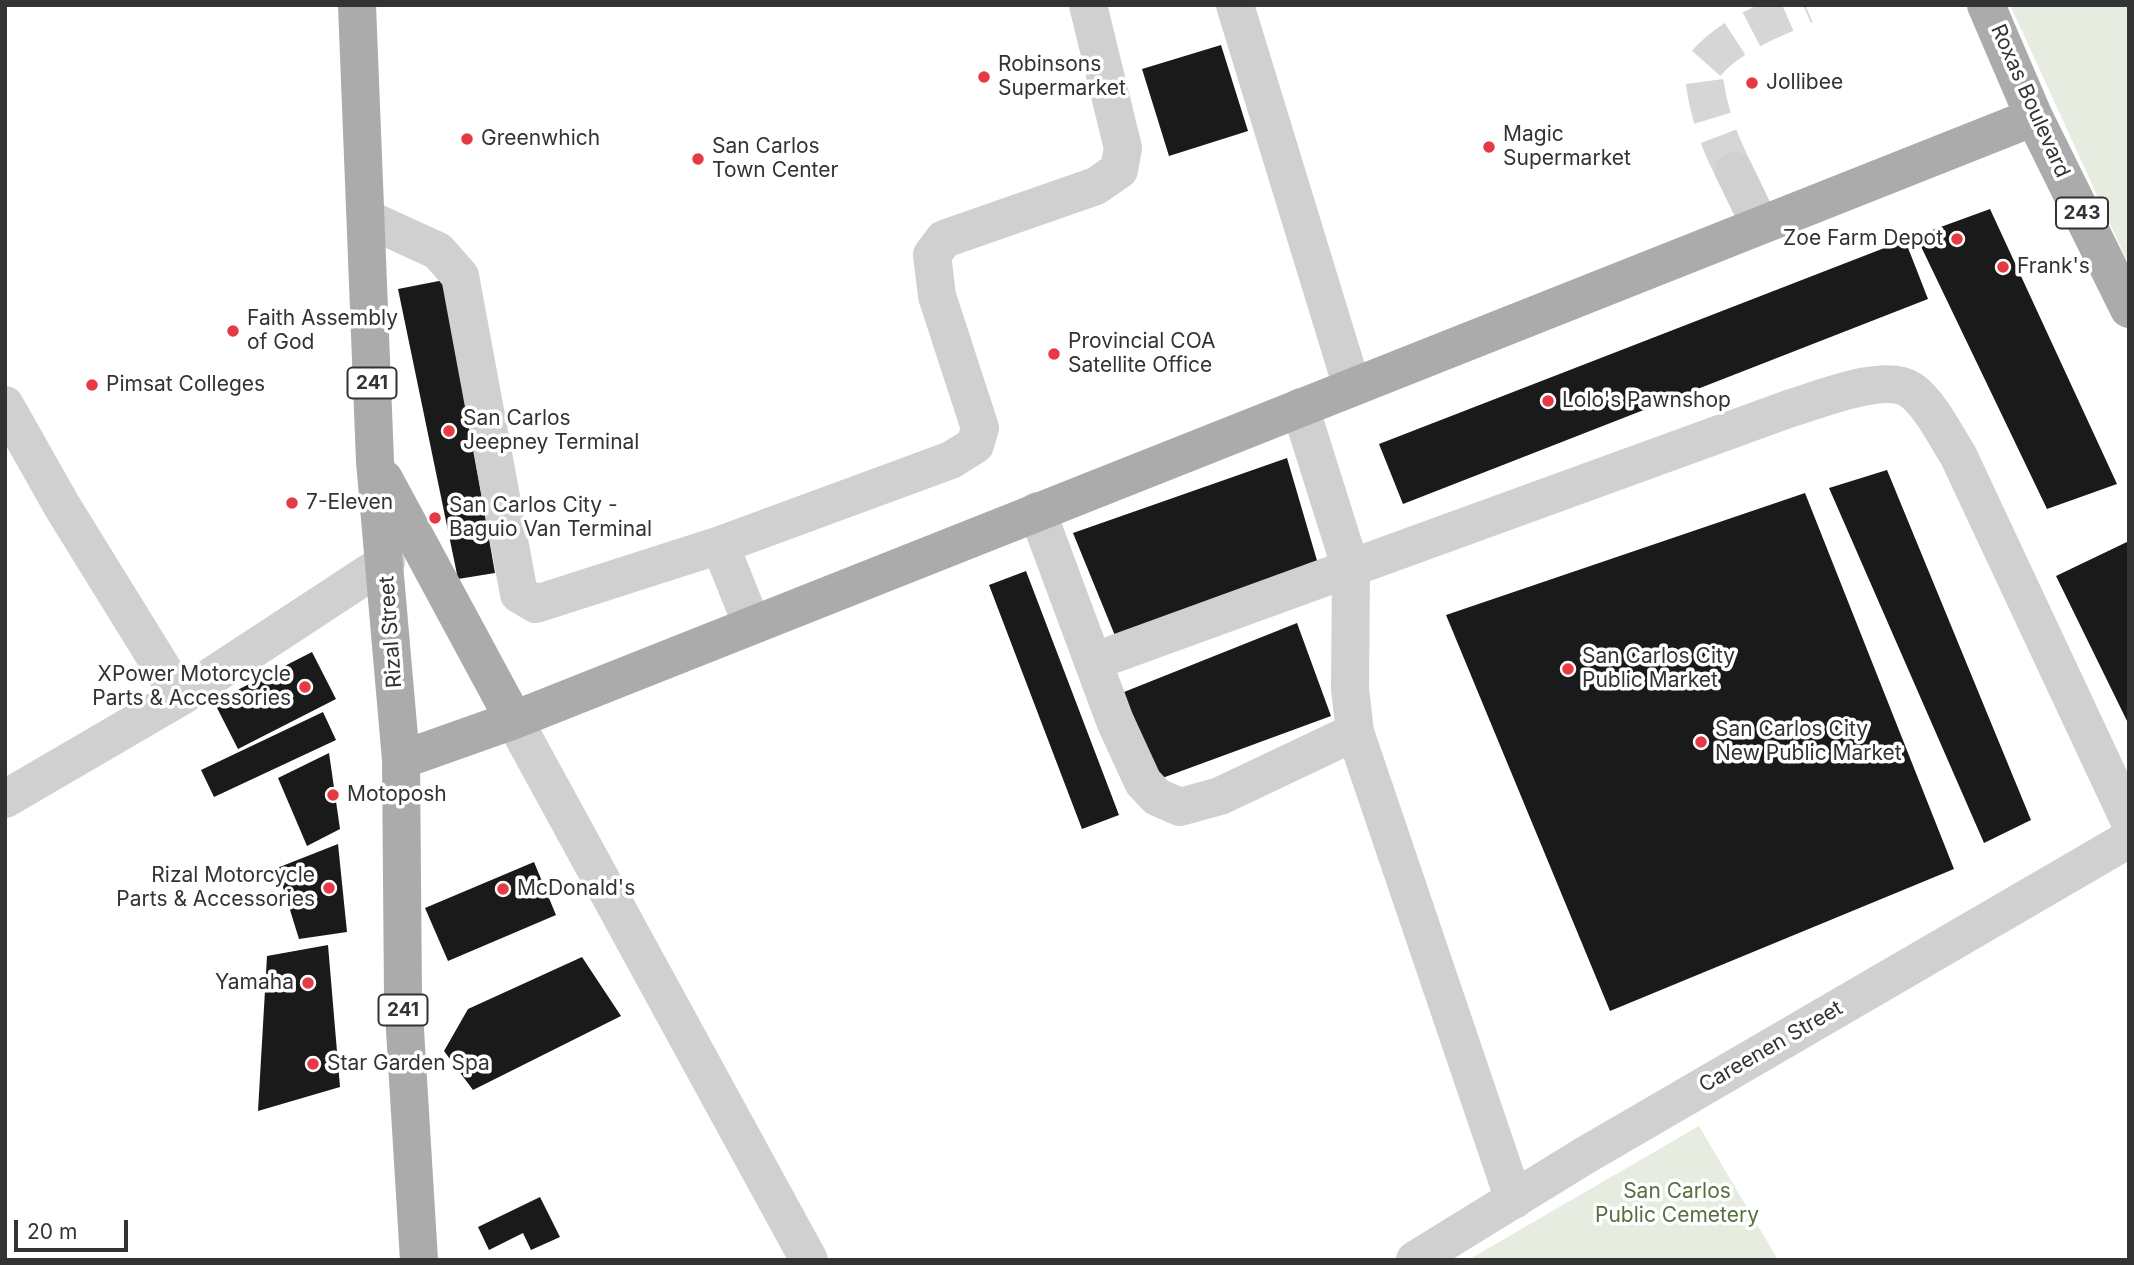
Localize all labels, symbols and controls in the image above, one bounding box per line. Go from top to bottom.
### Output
street label: Roxas Boulevard [1985,20,2075,182]
place label: Robinsons Supermarket [998,52,1126,102]
marker: Robinsons Supermarket [976,69,992,85]
place label: Jollibee [1766,70,1843,96]
marker: Jollibee [1744,75,1760,91]
place label: Magic Supermarket [1503,122,1631,172]
place label: Greenwhich [481,126,600,152]
marker: Greenwhich [459,131,475,147]
place label: San Carlos Town Center [712,134,838,184]
marker: Magic Supermarket [1481,139,1497,155]
marker: San Carlos Town Center [690,151,706,167]
road number: 243 [2056,197,2108,228]
place label: Zoe Farm Depot [1783,226,1943,252]
marker: Zoe Farm Depot [1949,231,1965,247]
place label: Frank's [2017,254,2090,280]
marker: Frank's [1995,259,2011,275]
place label: Faith Assembly of God [247,306,398,356]
marker: Faith Assembly of God [225,323,241,339]
place label: Provincial COA Satellite Office [1068,329,1215,379]
marker: Provincial COA Satellite Office [1046,346,1062,362]
road number: 241 [348,368,396,398]
place label: Pimsat Colleges [106,372,265,398]
marker: Pimsat Colleges [84,377,100,393]
place label: Lolo's Pawnshop [1562,388,1731,414]
marker: Lolo's Pawnshop [1540,393,1556,409]
place label: San Carlos Jeepney Terminal [463,406,639,456]
marker: San Carlos Jeepney Terminal [441,423,457,439]
place label: 7-Eleven [306,490,393,516]
place label: San Carlos City - Baguio Van Terminal [449,493,652,543]
marker: 7-Eleven [284,495,300,511]
marker: San Carlos City - Baguio Van Terminal [427,510,443,526]
street label: Rizal Street [375,575,407,689]
place label: San Carlos City Public Market [1582,644,1735,694]
marker: San Carlos City Public Market [1560,661,1576,677]
place label: XPower Motorcycle Parts & Accessories [92,662,291,712]
marker: XPower Motorcycle Parts & Accessories [297,679,313,695]
place label: San Carlos City New Public Market [1715,717,1902,767]
marker: San Carlos City New Public Market [1693,734,1709,750]
place label: Motoposh [347,782,447,808]
marker: Motoposh [325,787,341,803]
place label: Rizal Motorcycle Parts & Accessories [116,863,315,913]
place label: McDonald's [517,876,635,902]
marker: Rizal Motorcycle Parts & Accessories [321,880,337,896]
marker: McDonald's [495,881,511,897]
place label: Yamaha [215,970,294,996]
marker: Yamaha [300,975,316,991]
road number: 241 [378,994,428,1026]
street label: Careenen Street [1695,996,1847,1098]
place label: Star Garden Spa [327,1051,490,1077]
marker: Star Garden Spa [305,1056,321,1072]
park label: San Carlos Public Cemetery [1595,1179,1759,1229]
scale bar [18,1206,131,1250]
text: 20 m [27,1219,77,1244]

